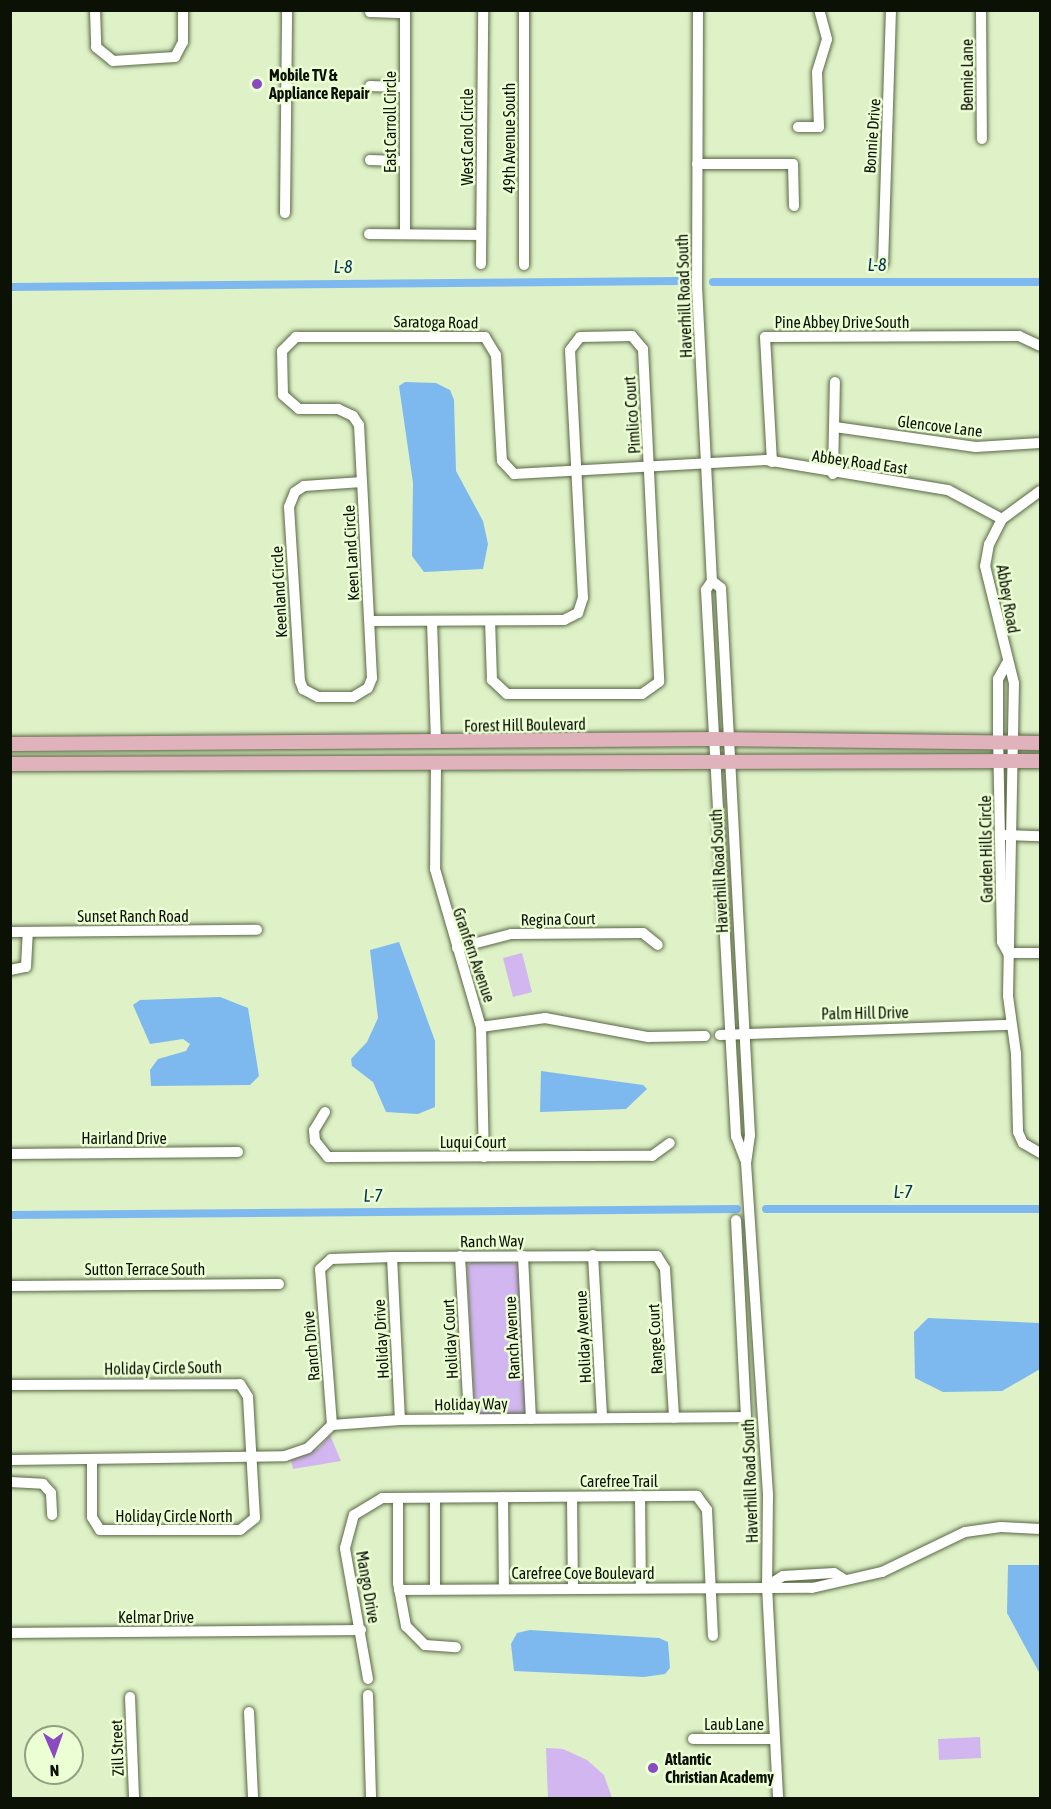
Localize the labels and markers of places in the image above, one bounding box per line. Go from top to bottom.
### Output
place label: Mobile TV & Appliance Repair [269,65,369,103]
marker: Mobile TV & Appliance Repair [250,77,264,91]
place label: Atlantic Christian Academy [665,1749,774,1787]
marker: Atlantic Christian Academy [646,1761,660,1775]

